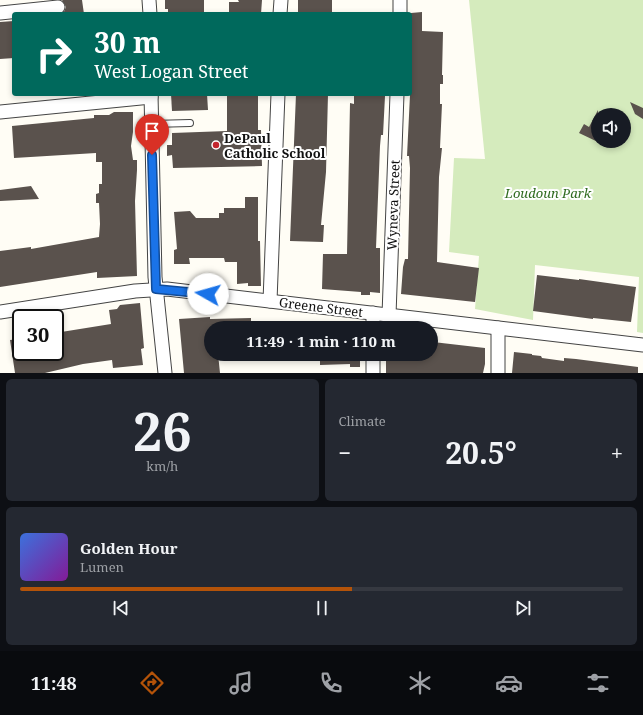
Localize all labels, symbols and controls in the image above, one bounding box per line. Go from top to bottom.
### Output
text: 30 m [94,23,161,61]
icon: right [28,28,80,80]
text: West Logan Street [94,59,248,83]
map controls [591,108,631,148]
button: sound [591,108,631,148]
pin [135,114,169,155]
icon: arrive [141,120,163,142]
place label: DePaul Catholic School [224,129,326,162]
marker: DePaul Catholic School [211,140,221,150]
street label: Wyneva Street [382,159,404,251]
park label: Loudoun Park [504,184,592,202]
position arrow [187,273,229,315]
street label: Greene Street [278,293,364,321]
speed limit sign: 30 [12,309,64,361]
text: 11:49 · 1 min · 110 m [246,331,396,351]
text: 26 [133,395,192,466]
text: Climate [339,412,386,430]
text: 20.5° [445,432,517,473]
text: − [339,437,351,467]
text: + [611,437,623,467]
text: km/h [146,457,178,475]
text: Golden Hour [80,538,178,558]
text: Lumen [80,558,124,576]
icon: previous [110,597,132,619]
icon: pause [311,597,333,619]
icon: next [512,597,534,619]
icon: directions [138,669,166,697]
icon: music [227,669,255,697]
icon: phone [317,669,345,697]
icon: climate [406,669,434,697]
icon: car [495,669,523,697]
icon: filters [584,669,612,697]
text: 11:48 [31,671,77,695]

